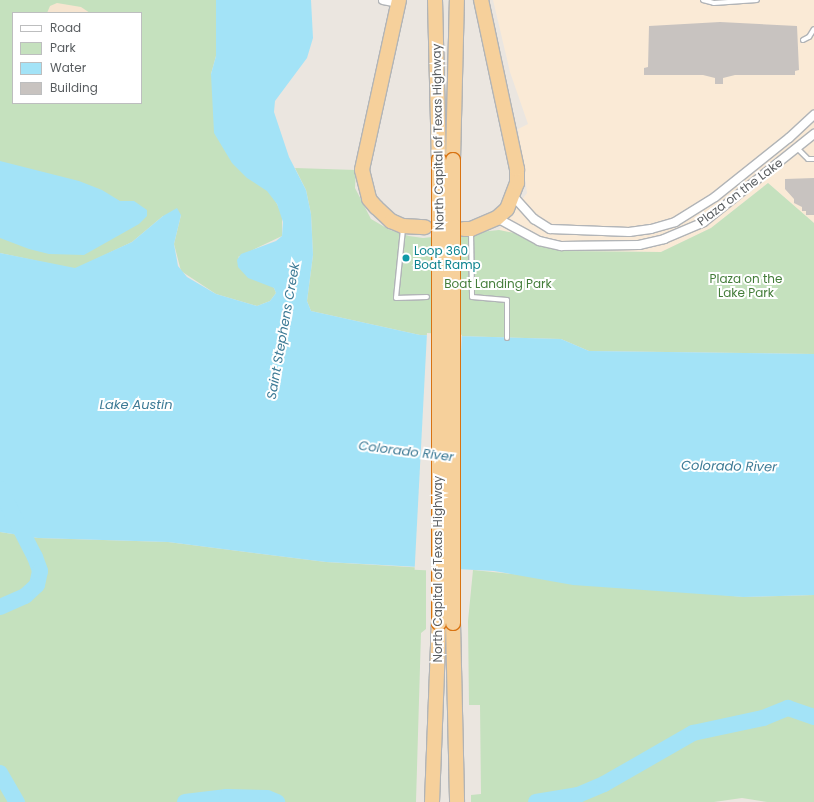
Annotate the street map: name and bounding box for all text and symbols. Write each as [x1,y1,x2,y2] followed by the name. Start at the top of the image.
[12,12,142,104] legend
[50,19,81,36] text: Road
[50,39,76,56] text: Park
[429,44,447,230] street label: North Capital of Texas Highway
[50,59,86,76] text: Water
[50,79,98,96] text: Building
[695,155,785,229] street label: Plaza on the Lake
[414,244,481,272] place label: Loop 360 Boat Ramp
[401,253,411,263] marker: Loop 360 Boat Ramp
[264,261,304,401] water label: Saint Stephens Creek
[710,272,782,300] park label: Plaza on the Lake Park
[444,277,552,291] park label: Boat Landing Park
[99,397,173,413] water label: Lake Austin
[358,438,454,466] water label: Colorado River
[681,458,777,476] water label: Colorado River
[431,476,445,662] street label: North Capital of Texas Highway

